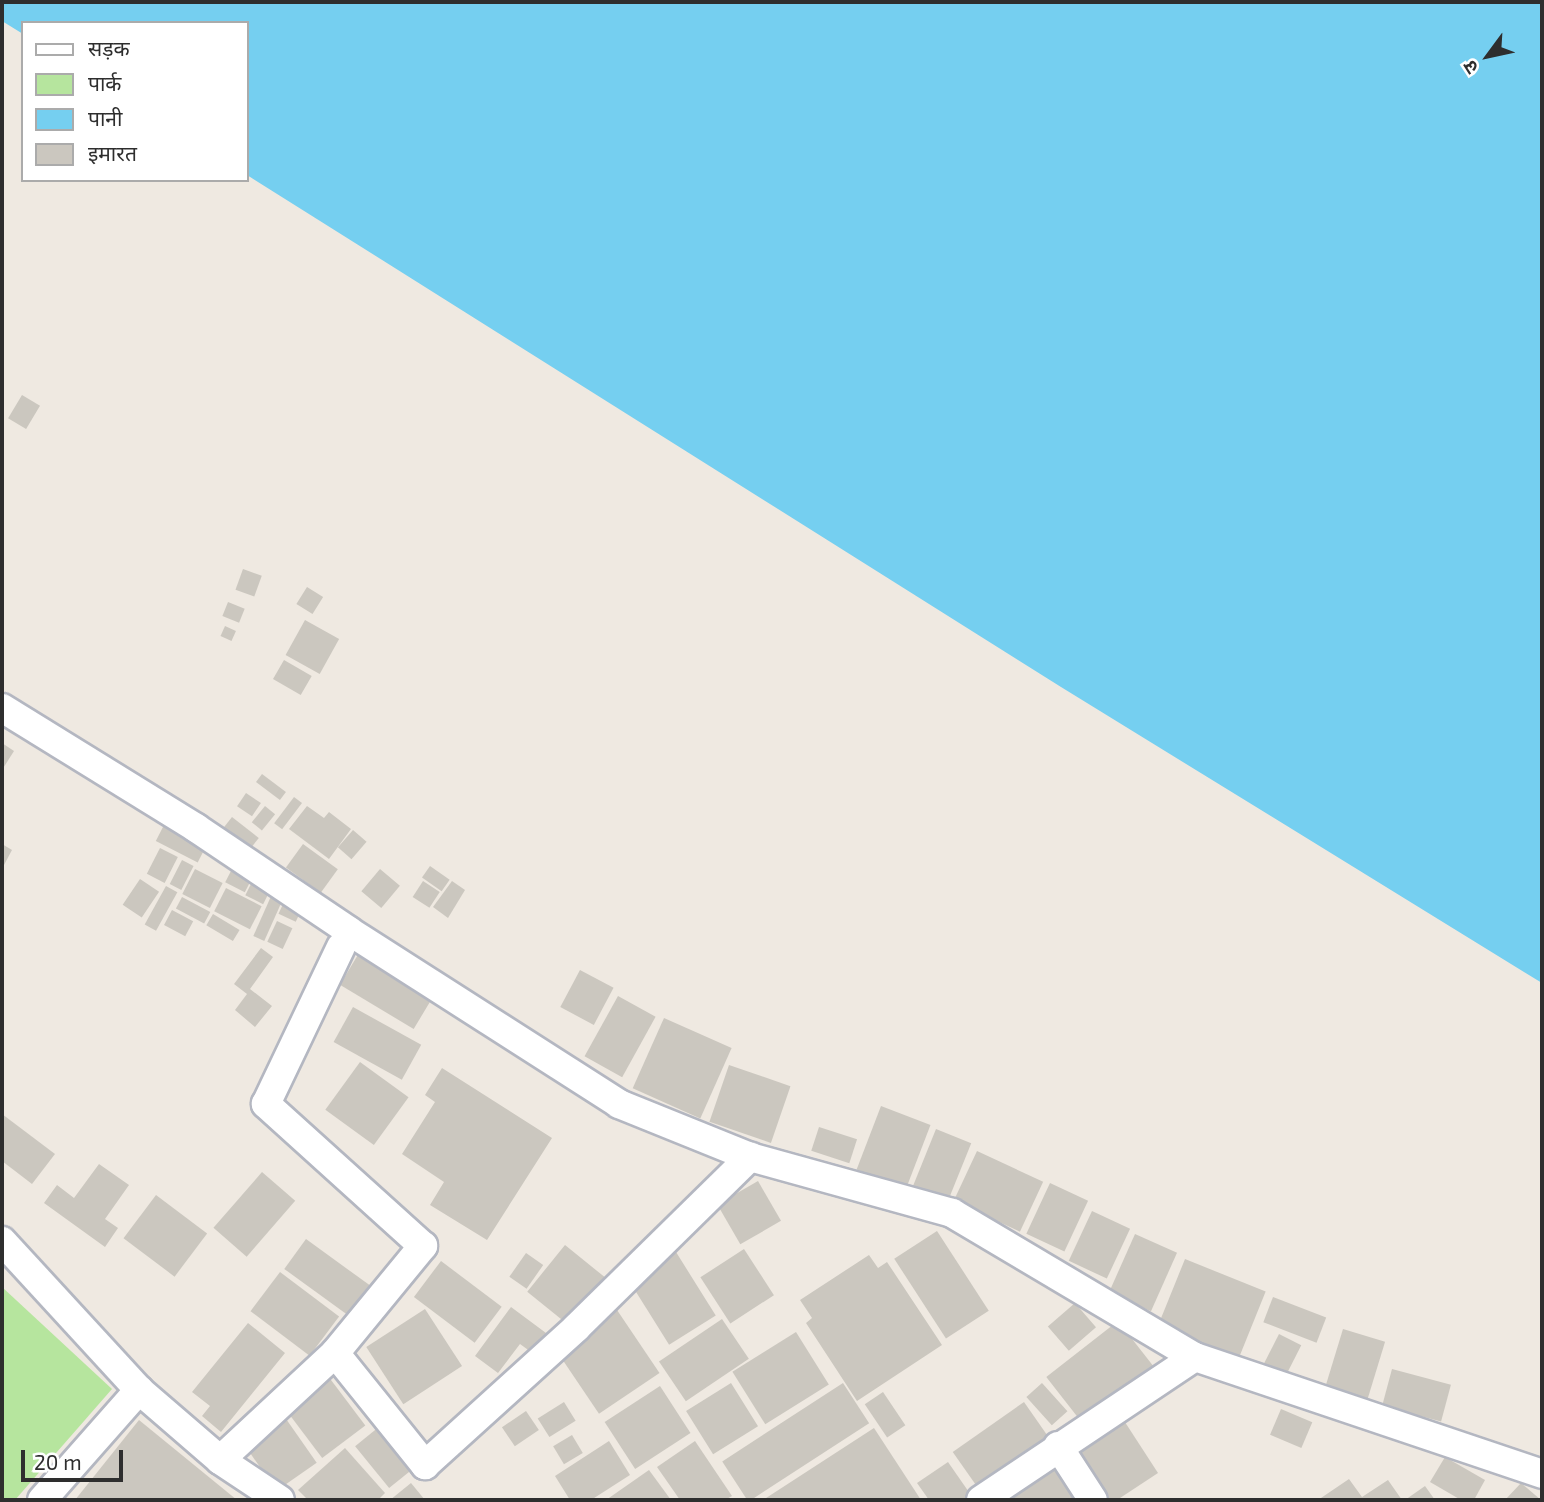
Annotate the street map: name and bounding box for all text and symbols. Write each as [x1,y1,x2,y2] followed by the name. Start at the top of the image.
[21,21,248,182] legend
[1453,21,1523,91] north arrow
[88,35,130,60] text: सड़क
[1457,57,1483,79] text: उ
[88,70,122,95] text: पार्क
[88,105,122,130] text: पानी
[88,140,137,165] text: इमारत
[24,1436,126,1480] scale bar
[34,1449,82,1474] text: 20 m

